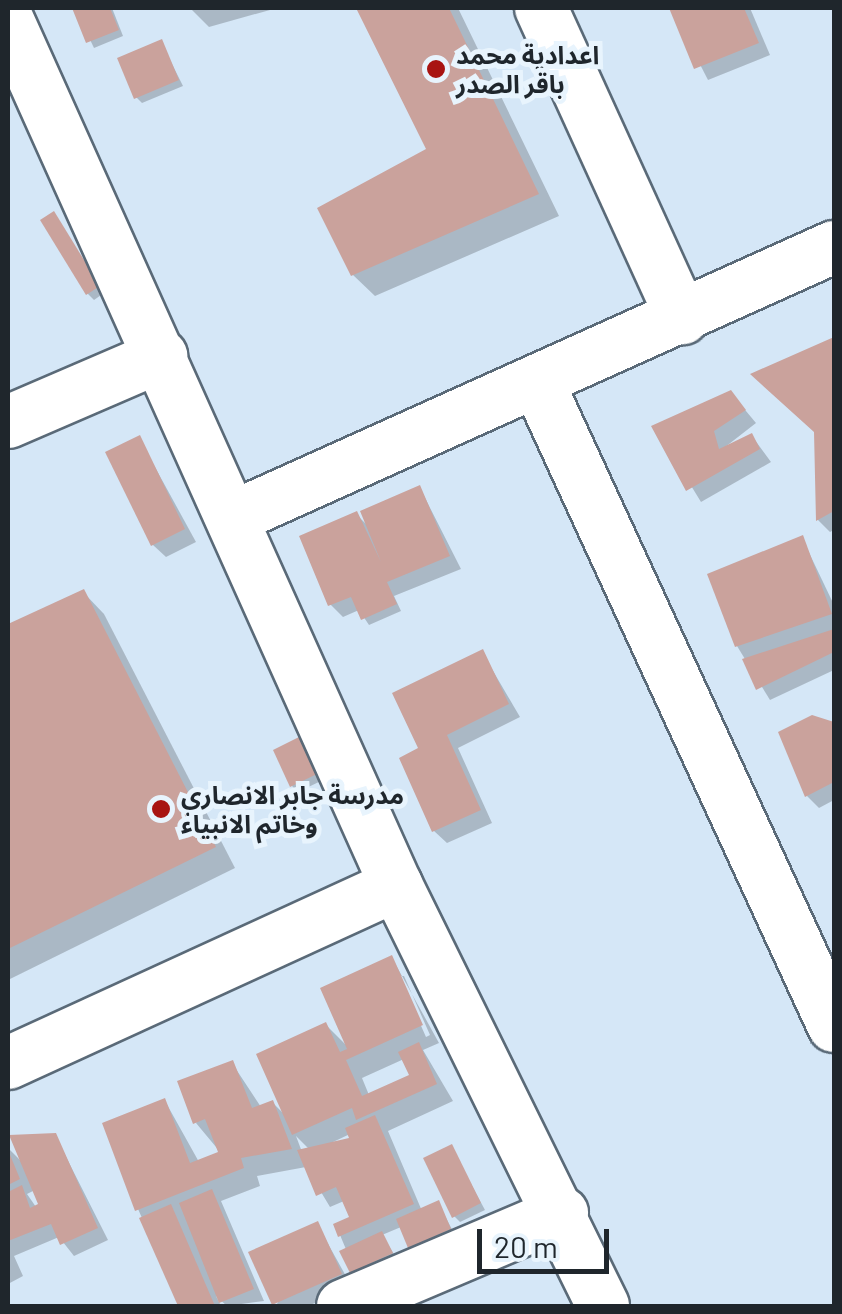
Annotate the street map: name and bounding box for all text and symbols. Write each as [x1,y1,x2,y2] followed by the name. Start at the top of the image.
[456,40,599,99] place label: اعدادية محمد باقر الصدر
[425,58,447,80] marker: اعدادية محمد باقر الصدر
[181,780,404,839] place label: مدرسة جابر الانصاري وخاتم الانبياء
[150,798,172,820] marker: مدرسة جابر الانصاري وخاتم الانبياء
[482,1209,614,1271] scale bar
[494,1228,558,1264] text: 20 m

